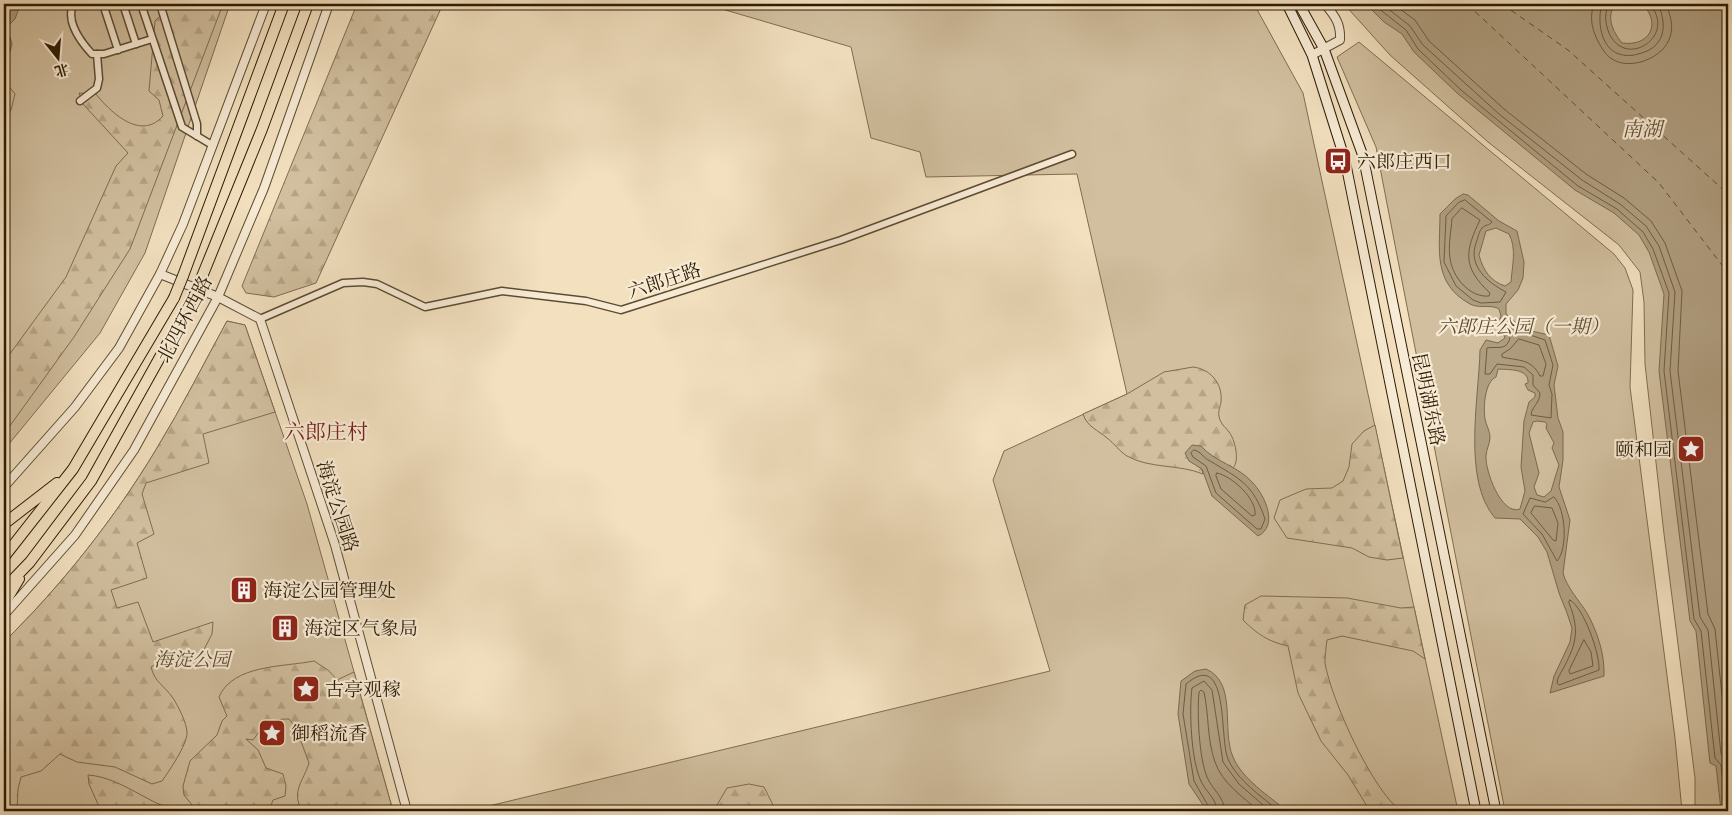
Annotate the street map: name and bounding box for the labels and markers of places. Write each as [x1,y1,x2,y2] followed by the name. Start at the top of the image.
[1323,146,1353,176] bus stop icon: 六郎庄西口
[1357,151,1452,174] place label: 六郎庄西口
[1676,434,1706,464] place icon: 颐和园
[1615,439,1672,462] place label: 颐和园
[229,575,259,605] building icon: 海淀公园管理处
[263,580,396,603] place label: 海淀公园管理处
[270,613,300,643] building icon: 海淀区气象局
[304,618,418,641] place label: 海淀区气象局
[291,674,321,704] place icon: 古亭观稼
[325,679,401,702] place label: 古亭观稼
[257,718,287,748] place icon: 御稻流香
[291,723,367,746] place label: 御稻流香

